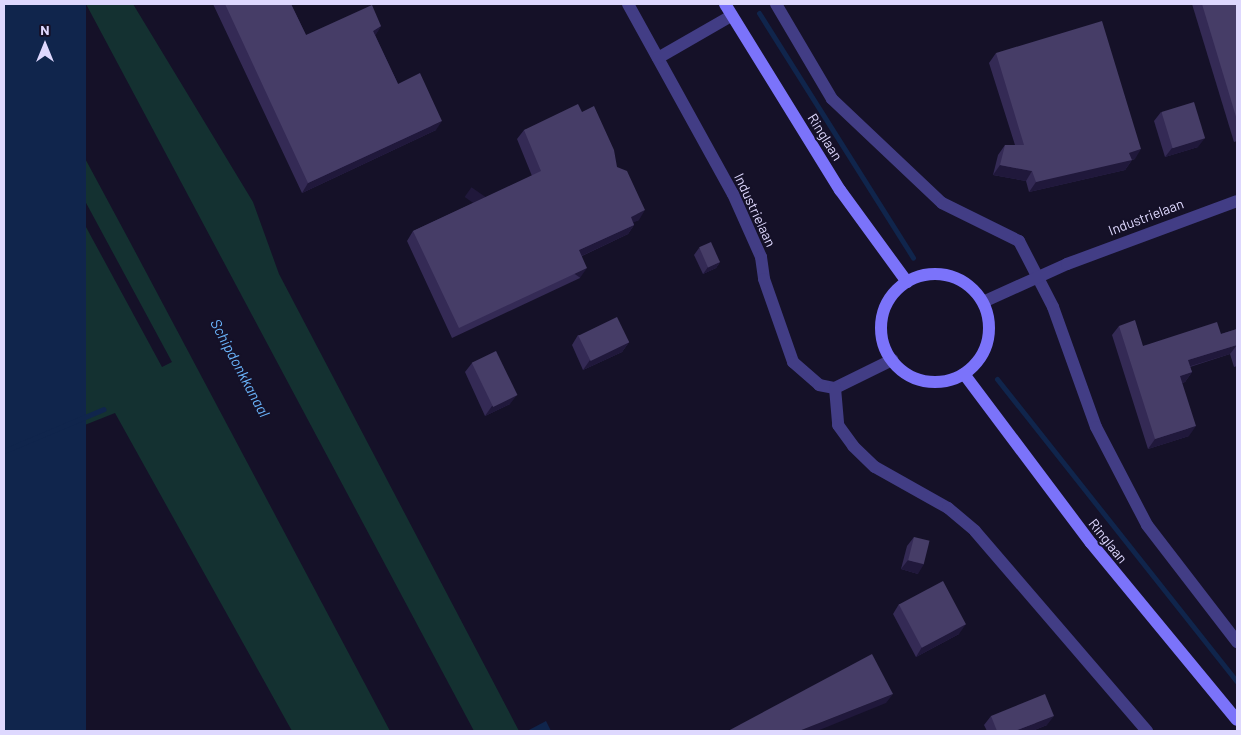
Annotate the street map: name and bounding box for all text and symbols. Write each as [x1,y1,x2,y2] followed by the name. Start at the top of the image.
[20,20,70,70] north arrow
[40,21,50,38] text: N
[804,110,846,164] street label: Ringlaan
[731,171,779,249] street label: Industrielaan
[1106,195,1186,239] street label: Industrielaan
[207,316,273,420] water label: Schipdonkkanaal
[1085,515,1131,567] street label: Ringlaan

